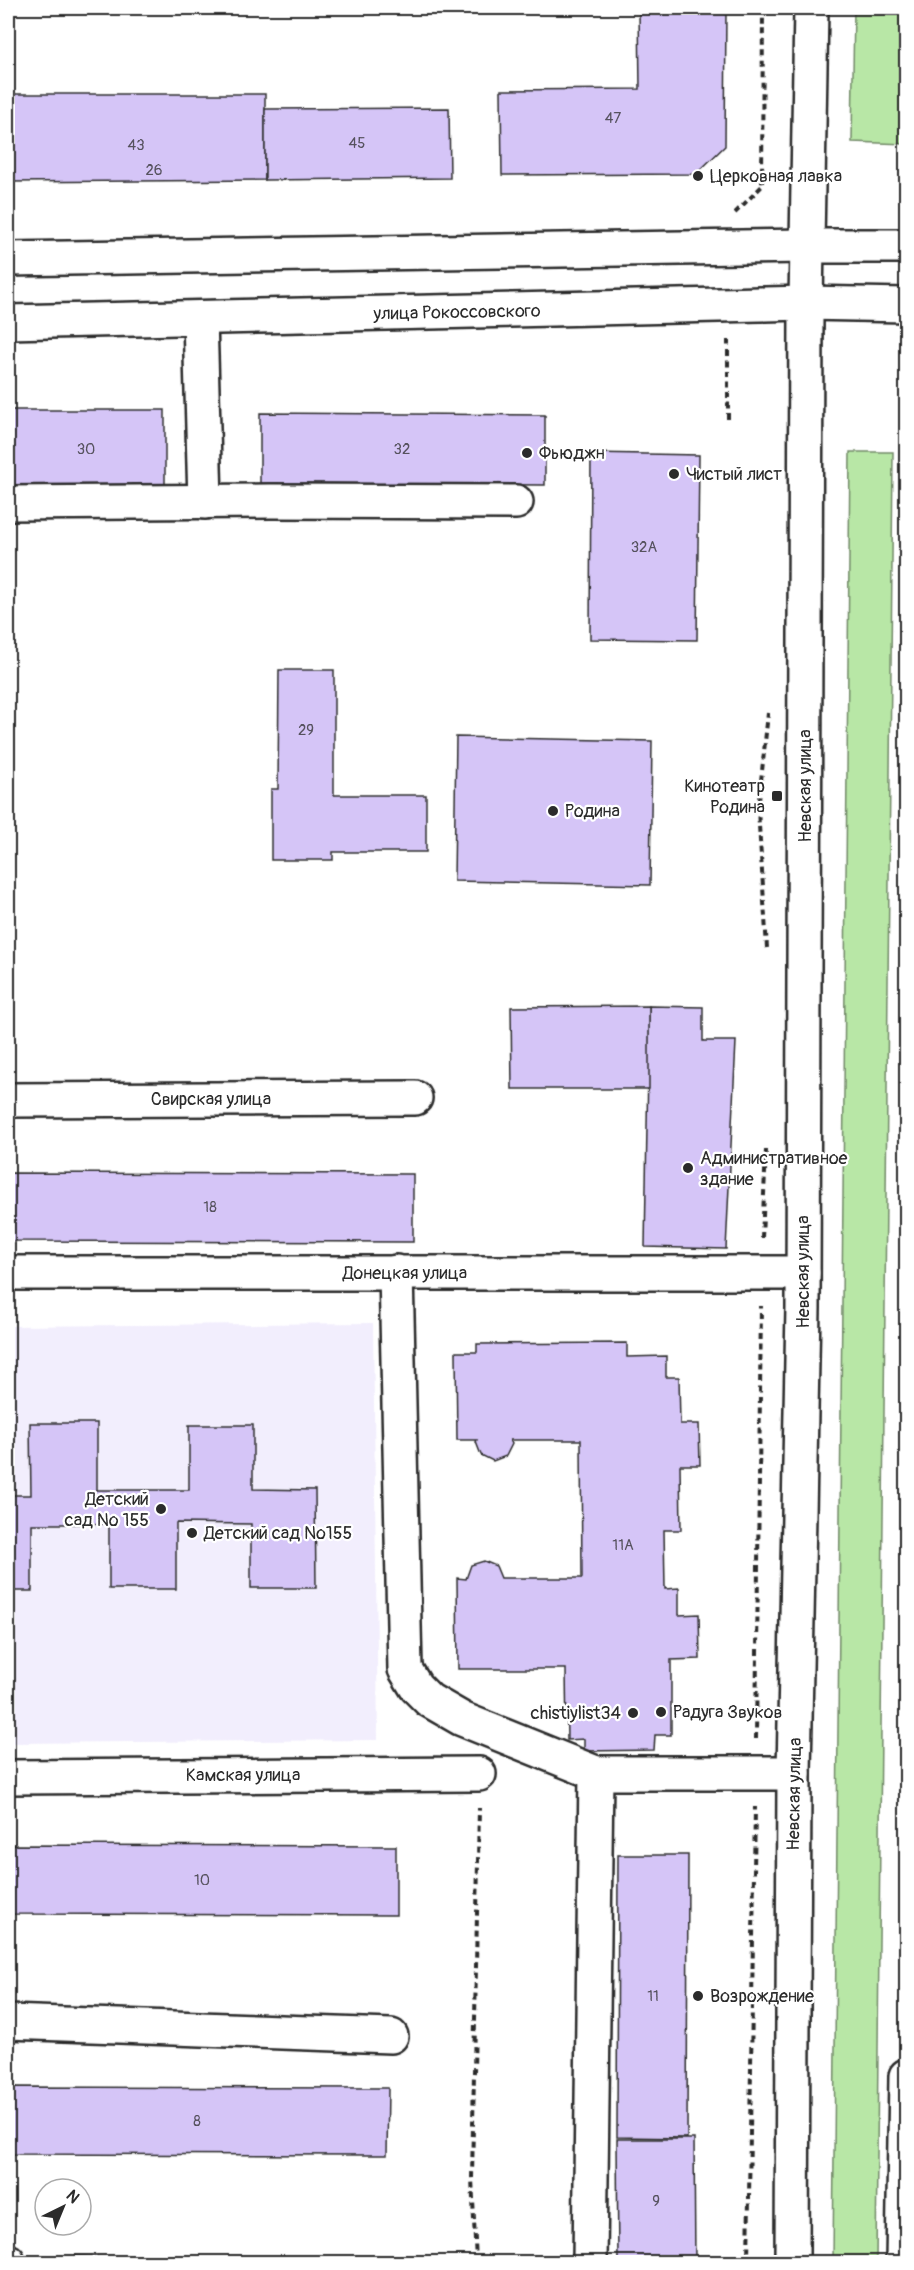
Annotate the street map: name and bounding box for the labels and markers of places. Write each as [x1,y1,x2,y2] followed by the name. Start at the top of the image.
[710,165,842,188] place label: Церковная лавка
[691,169,705,183] marker: Церковная лавка
[539,442,605,465] place label: Фьюджн
[520,446,534,460] marker: Фьюджн
[686,463,782,486] place label: Чистый лист
[667,467,681,481] marker: Чистый лист
[684,775,765,819] place label: Кинотеатр Родина
[770,789,784,803] marker: Кинотеатр Родина
[565,800,620,823] place label: Родина
[546,804,560,818] marker: Родина
[700,1147,848,1191] place label: Административное здание
[681,1161,695,1175] marker: Административное здание
[64,1488,149,1532] place label: Детский сад № 155
[154,1502,168,1516] marker: Детский сад № 155
[203,1522,352,1545] place label: Детский сад №155
[185,1526,199,1540] marker: Детский сад №155
[673,1701,782,1724] place label: Радуга Звуков
[531,1702,622,1725] place label: chistiylist34
[654,1705,668,1719] marker: Радуга Звуков
[626,1706,640,1720] marker: chistiylist34
[710,1985,814,2008] place label: Возрождение
[691,1989,705,2003] marker: Возрождение

